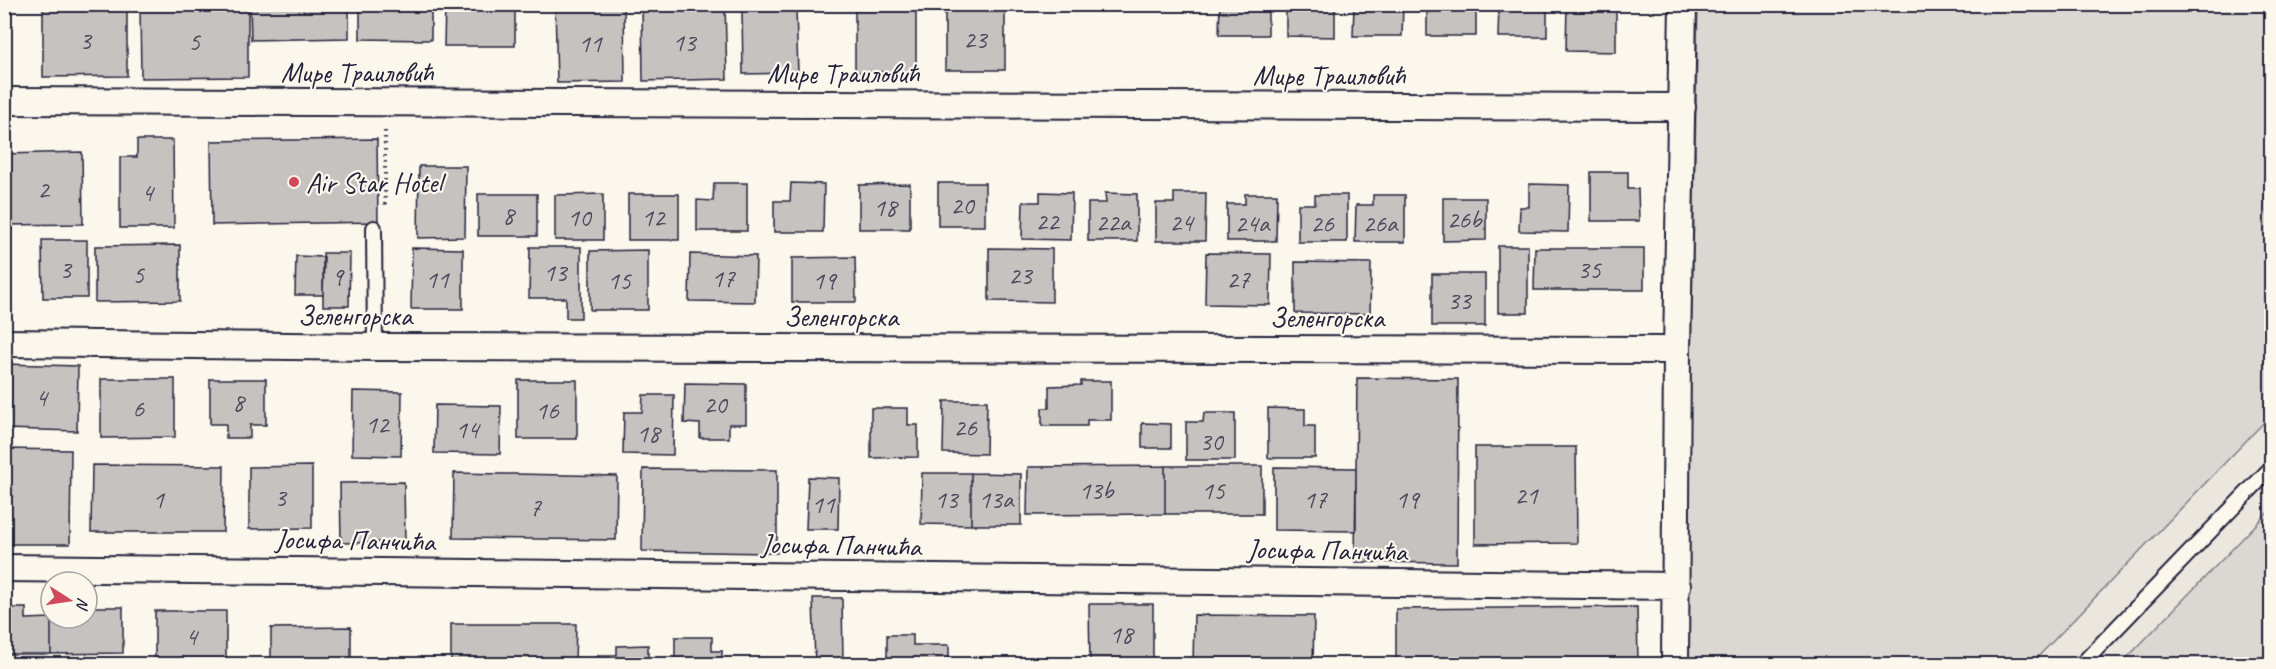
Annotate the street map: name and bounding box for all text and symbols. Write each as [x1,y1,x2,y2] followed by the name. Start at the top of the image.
[963,23,989,56] house number: 23
[79,24,93,57] house number: 3
[188,25,201,58] house number: 5
[672,26,698,59] house number: 13
[578,27,603,60] house number: 11
[281,55,435,90] street label: Мире Траиловић
[767,56,921,91] street label: Мире Траиловић
[1253,58,1407,93] street label: Мире Траиловић
[306,165,447,200] place label: Air Star Hotel
[37,173,51,206] house number: 2
[287,175,301,189] marker: Air Star Hotel
[141,176,155,209] house number: 4
[950,189,976,222] house number: 20
[873,191,899,224] house number: 18
[502,199,516,232] house number: 8
[567,201,593,234] house number: 10
[641,201,667,234] house number: 12
[1447,203,1483,236] house number: 26b
[1035,205,1061,238] house number: 22
[1096,206,1132,239] house number: 22a
[1169,206,1195,239] house number: 24
[1235,207,1271,240] house number: 24a
[1310,207,1335,240] house number: 26
[1363,207,1399,240] house number: 26a
[59,253,73,286] house number: 3
[1577,253,1602,286] house number: 35
[543,256,569,289] house number: 13
[132,258,145,291] house number: 5
[1008,259,1034,292] house number: 23
[331,260,345,293] house number: 9
[711,262,736,295] house number: 17
[425,263,450,296] house number: 11
[1226,263,1251,296] house number: 27
[607,264,632,297] house number: 15
[812,264,838,297] house number: 19
[1447,284,1473,317] house number: 33
[298,298,414,333] street label: Зеленгорска
[784,299,900,334] street label: Зеленгорска
[1270,300,1386,335] street label: Зеленгорска
[35,381,49,414] house number: 4
[232,386,246,419] house number: 8
[703,388,729,421] house number: 20
[132,392,145,425] house number: 6
[535,394,560,427] house number: 16
[365,408,391,441] house number: 12
[953,411,978,444] house number: 26
[455,413,481,446] house number: 14
[636,417,662,450] house number: 18
[1199,425,1225,458] house number: 30
[1079,474,1115,507] house number: 13b
[1201,474,1226,507] house number: 15
[1514,479,1539,512] house number: 21
[274,481,288,514] house number: 3
[152,483,165,516] house number: 1
[934,483,960,516] house number: 13
[979,483,1015,516] house number: 13a
[1303,483,1328,516] house number: 17
[1395,483,1421,516] house number: 19
[811,488,836,521] house number: 11
[529,491,542,524] house number: 7
[273,521,437,559] street label: Јосифа Панчића
[759,526,923,564] street label: Јосифа Панчића
[1245,531,1409,569] street label: Јосифа Панчића
[39,570,99,630] north arrow
[71,596,94,613] text: N
[1109,618,1135,651] house number: 18
[185,620,199,653] house number: 4

